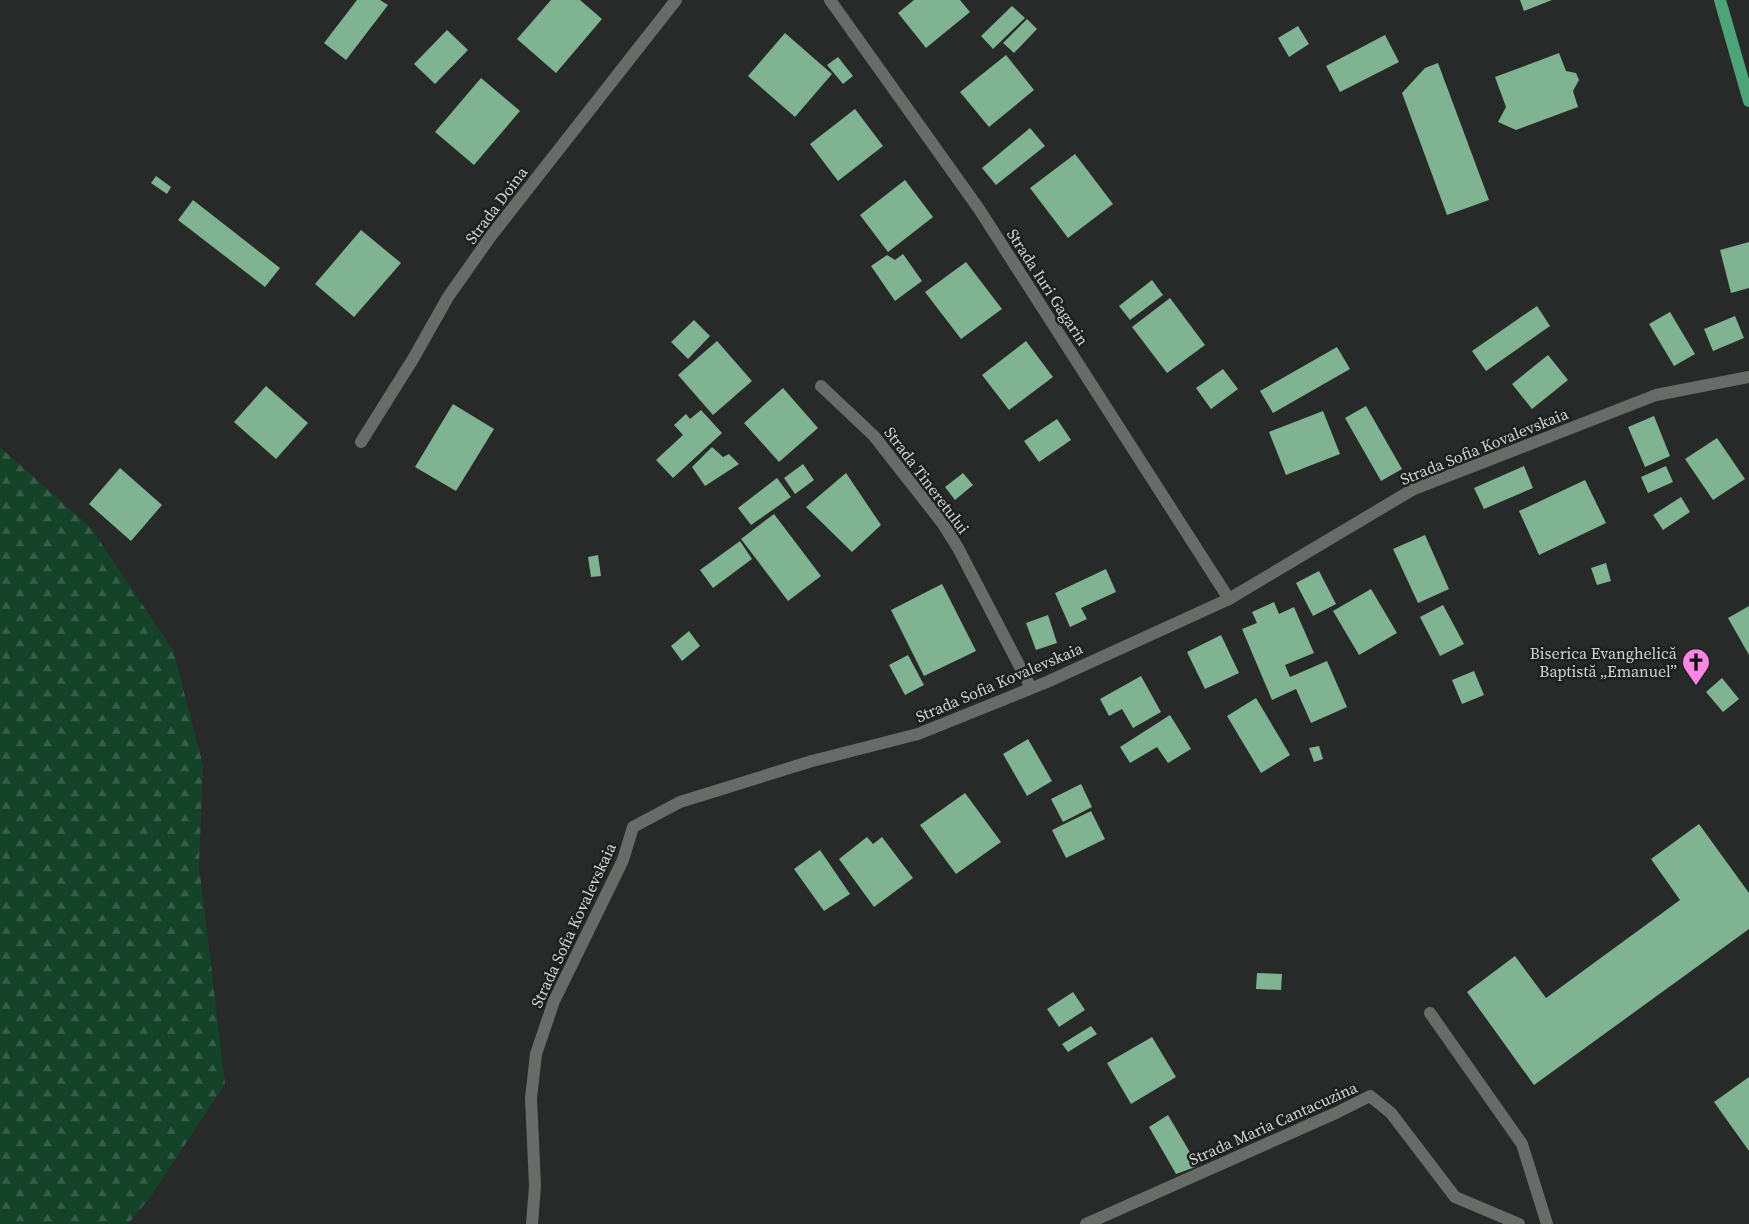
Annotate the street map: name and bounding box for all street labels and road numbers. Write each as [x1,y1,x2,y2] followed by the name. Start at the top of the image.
[460,161,533,248] street label: Strada Doina
[1002,224,1094,350] street label: Strada Iuri Gagarin
[1397,402,1572,490] street label: Strada Sofia Kovalevskaia
[879,422,975,538] street label: Strada Tineretului
[912,636,1087,727] street label: Strada Sofia Kovalevskaia
[525,838,621,1011] street label: Strada Sofia Kovalevskaia
[1185,1075,1362,1170] street label: Strada Maria Cantacuzina

